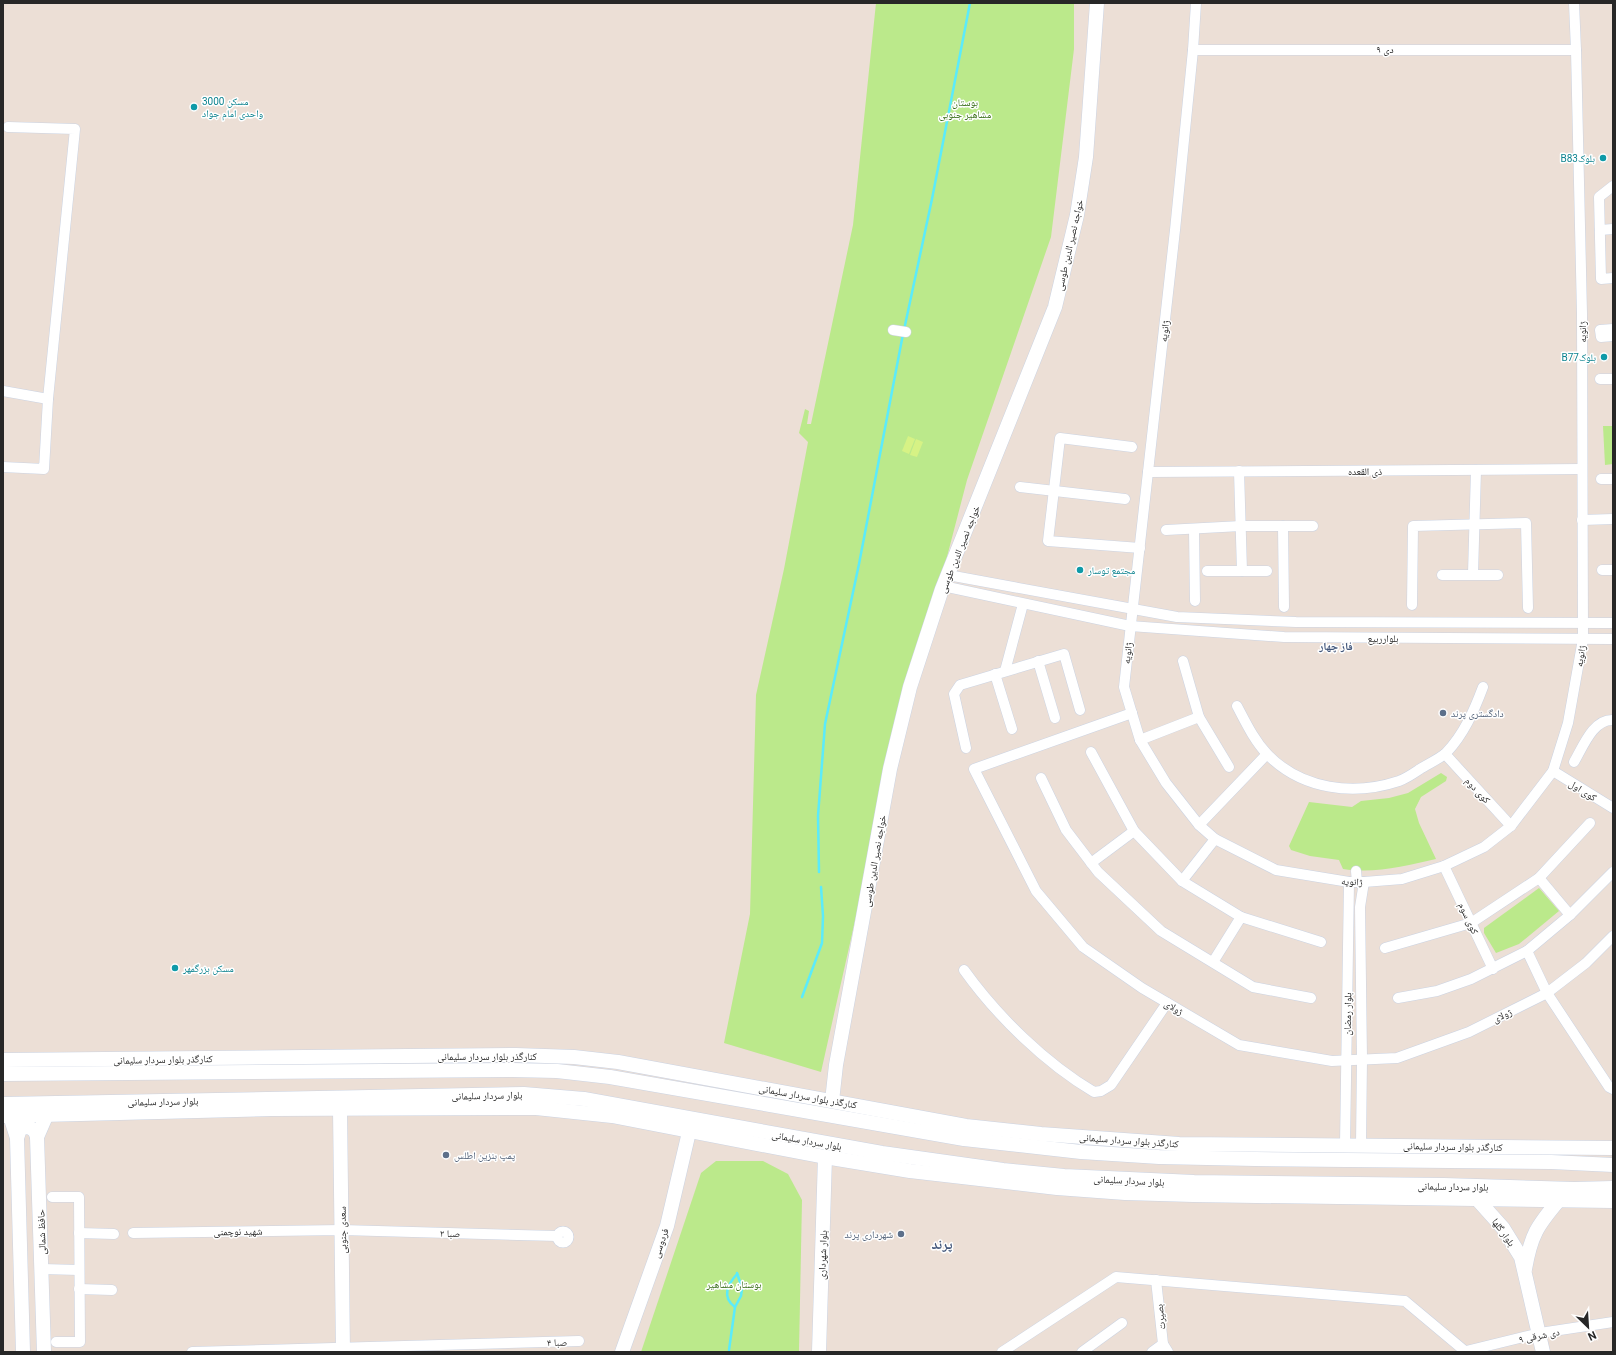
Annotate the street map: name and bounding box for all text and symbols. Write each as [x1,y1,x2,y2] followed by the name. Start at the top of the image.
[1376,44,1394,56] street label: ۹ دی
[202,96,264,121] place label: مسکن 3000 واحدی امام جواد
[939,97,992,121] park label: بوستان مشاهیر جنوبی
[189,102,199,112] marker: مسکن 3000 واحدی امام جواد
[1560,153,1595,164] place label: B83بلوک
[1598,153,1608,163] marker: B83بلوک
[1054,198,1086,292] street label: خواجه نصیر الدین طوسی
[1158,320,1171,342] street label: ژانویه
[1577,321,1588,343] street label: ژانویه
[1561,352,1596,363] place label: B77بلوک
[1599,352,1609,362] marker: B77بلوک
[1348,466,1382,478] street label: ذی القعده
[937,503,983,595] street label: خواجه نصیر الدین طوسی
[1075,565,1085,575] marker: مجتمع توسار
[1087,565,1136,577] place label: مجتمع توسار
[1367,633,1399,645] street label: بلوارربیع
[1318,640,1353,653] district label: فاز چهار
[1121,642,1134,664] street label: ژانویه
[1573,644,1588,668] street label: ژانویه
[1438,708,1448,718] marker: دادگستری پرند
[1451,708,1504,720] place label: دادگستری پرند
[1462,775,1492,807] street label: کوی دوم
[1566,778,1599,804] street label: کوی اول
[861,814,889,908] street label: خواجه نصیر الدین طوسی
[1341,875,1363,888] street label: ژانویه
[1455,901,1481,937] street label: کوی سوم
[170,963,180,973] marker: مسکن بزرگمهر
[182,963,234,975] place label: مسکن بزرگمهر
[1342,992,1354,1036] street label: بلوار رمضان
[1162,998,1185,1018] street label: ژولای
[1491,1006,1514,1026] street label: ژولای
[437,1051,537,1063] street label: کنارگذر بلوار سردار سلیمانی
[113,1053,213,1067] street label: کنارگذر بلوار سردار سلیمانی
[758,1082,858,1112] street label: کنارگذر بلوار سردار سلیمانی
[451,1089,523,1103] street label: بلوار سردار سلیمانی
[127,1095,199,1109] street label: بلوار سردار سلیمانی
[771,1129,843,1153] street label: بلوار سردار سلیمانی
[1079,1132,1179,1150] street label: کنارگذر بلوار سردار سلیمانی
[1403,1140,1503,1154] street label: کنارگذر بلوار سردار سلیمانی
[441,1150,451,1160] marker: پمپ بنزین اطلس
[454,1150,515,1162] place label: پمپ بنزین اطلس
[1093,1173,1165,1189] street label: بلوار سردار سلیمانی
[1417,1180,1489,1194] street label: بلوار سردار سلیمانی
[337,1206,349,1254] street label: سعدی جنوبی
[35,1208,49,1255] street label: حافظ شمالی
[1490,1216,1517,1249] street label: بلوار گلها
[213,1226,263,1238] street label: شهید نوچمنی
[650,1227,672,1260] street label: فردوسی
[440,1228,460,1239] street label: صبا ۲
[845,1229,893,1241] place label: شهرداری پرند
[896,1229,906,1239] marker: شهرداری پرند
[816,1230,830,1280] street label: بلوار شهرداری
[932,1236,953,1253] district label: پرند
[706,1279,762,1291] park label: بوستان مشاهیر
[1153,1303,1168,1330] street label: بصیرت
[1568,1307,1608,1347] north arrow
[1518,1326,1561,1346] street label: ۹ دی شرقی
[1586,1328,1598,1343] text: N
[547,1337,567,1349] street label: صبا ۴

